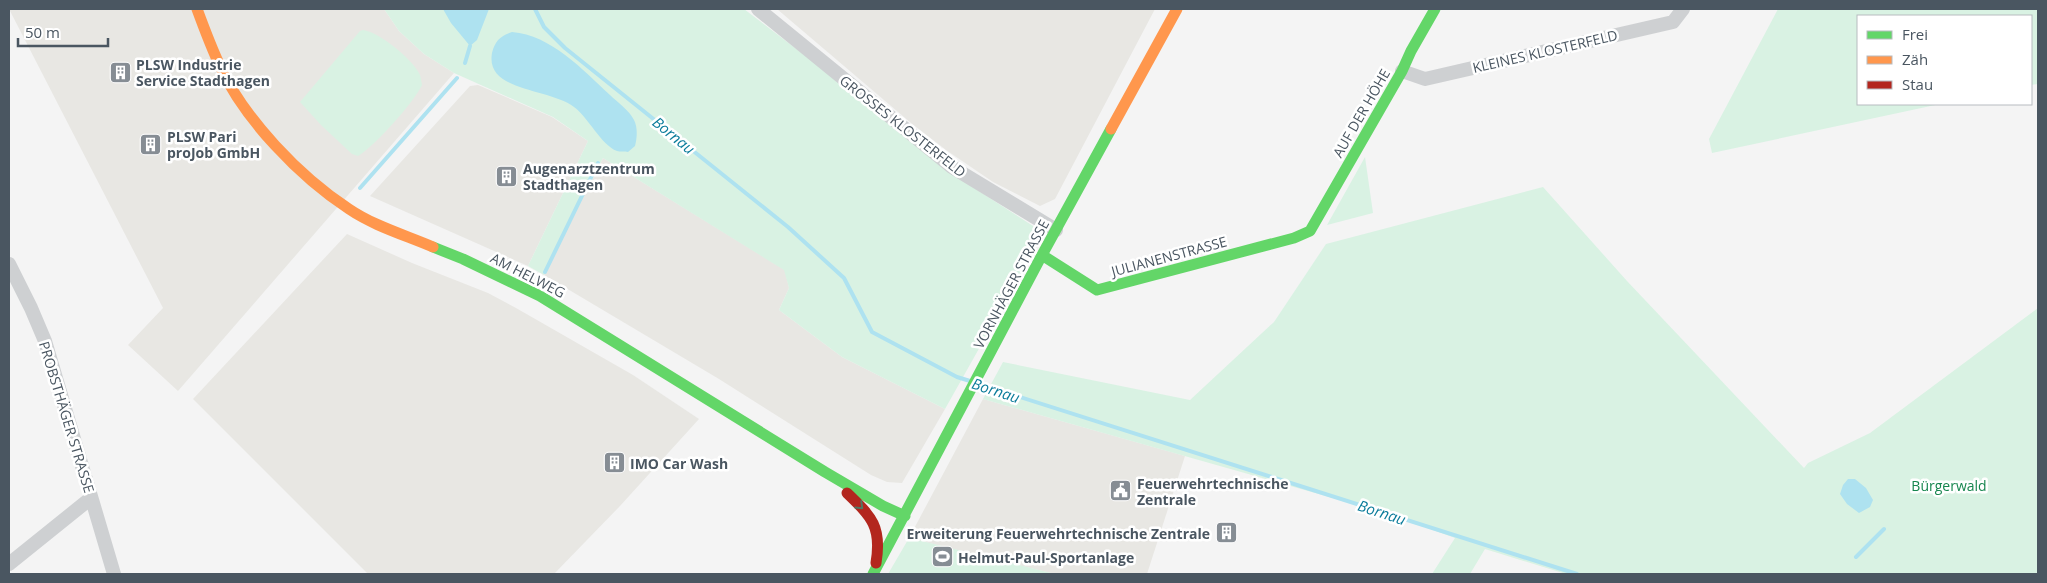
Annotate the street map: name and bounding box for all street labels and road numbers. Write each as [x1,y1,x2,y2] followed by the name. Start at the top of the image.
[1471,25,1619,77] street label: KLEINES KLOSTERFELD
[1328,65,1394,161] street label: AUF DER HÖHE
[836,71,970,181] street label: GROSSES KLOSTERFELD
[969,216,1053,352] street label: VORNHÄGER STRASSE
[1107,231,1229,281] street label: JULIANENSTRASSE
[487,248,569,302] street label: AM HELWEG
[35,339,99,495] street label: PROBSTHÄGER STRASSE

